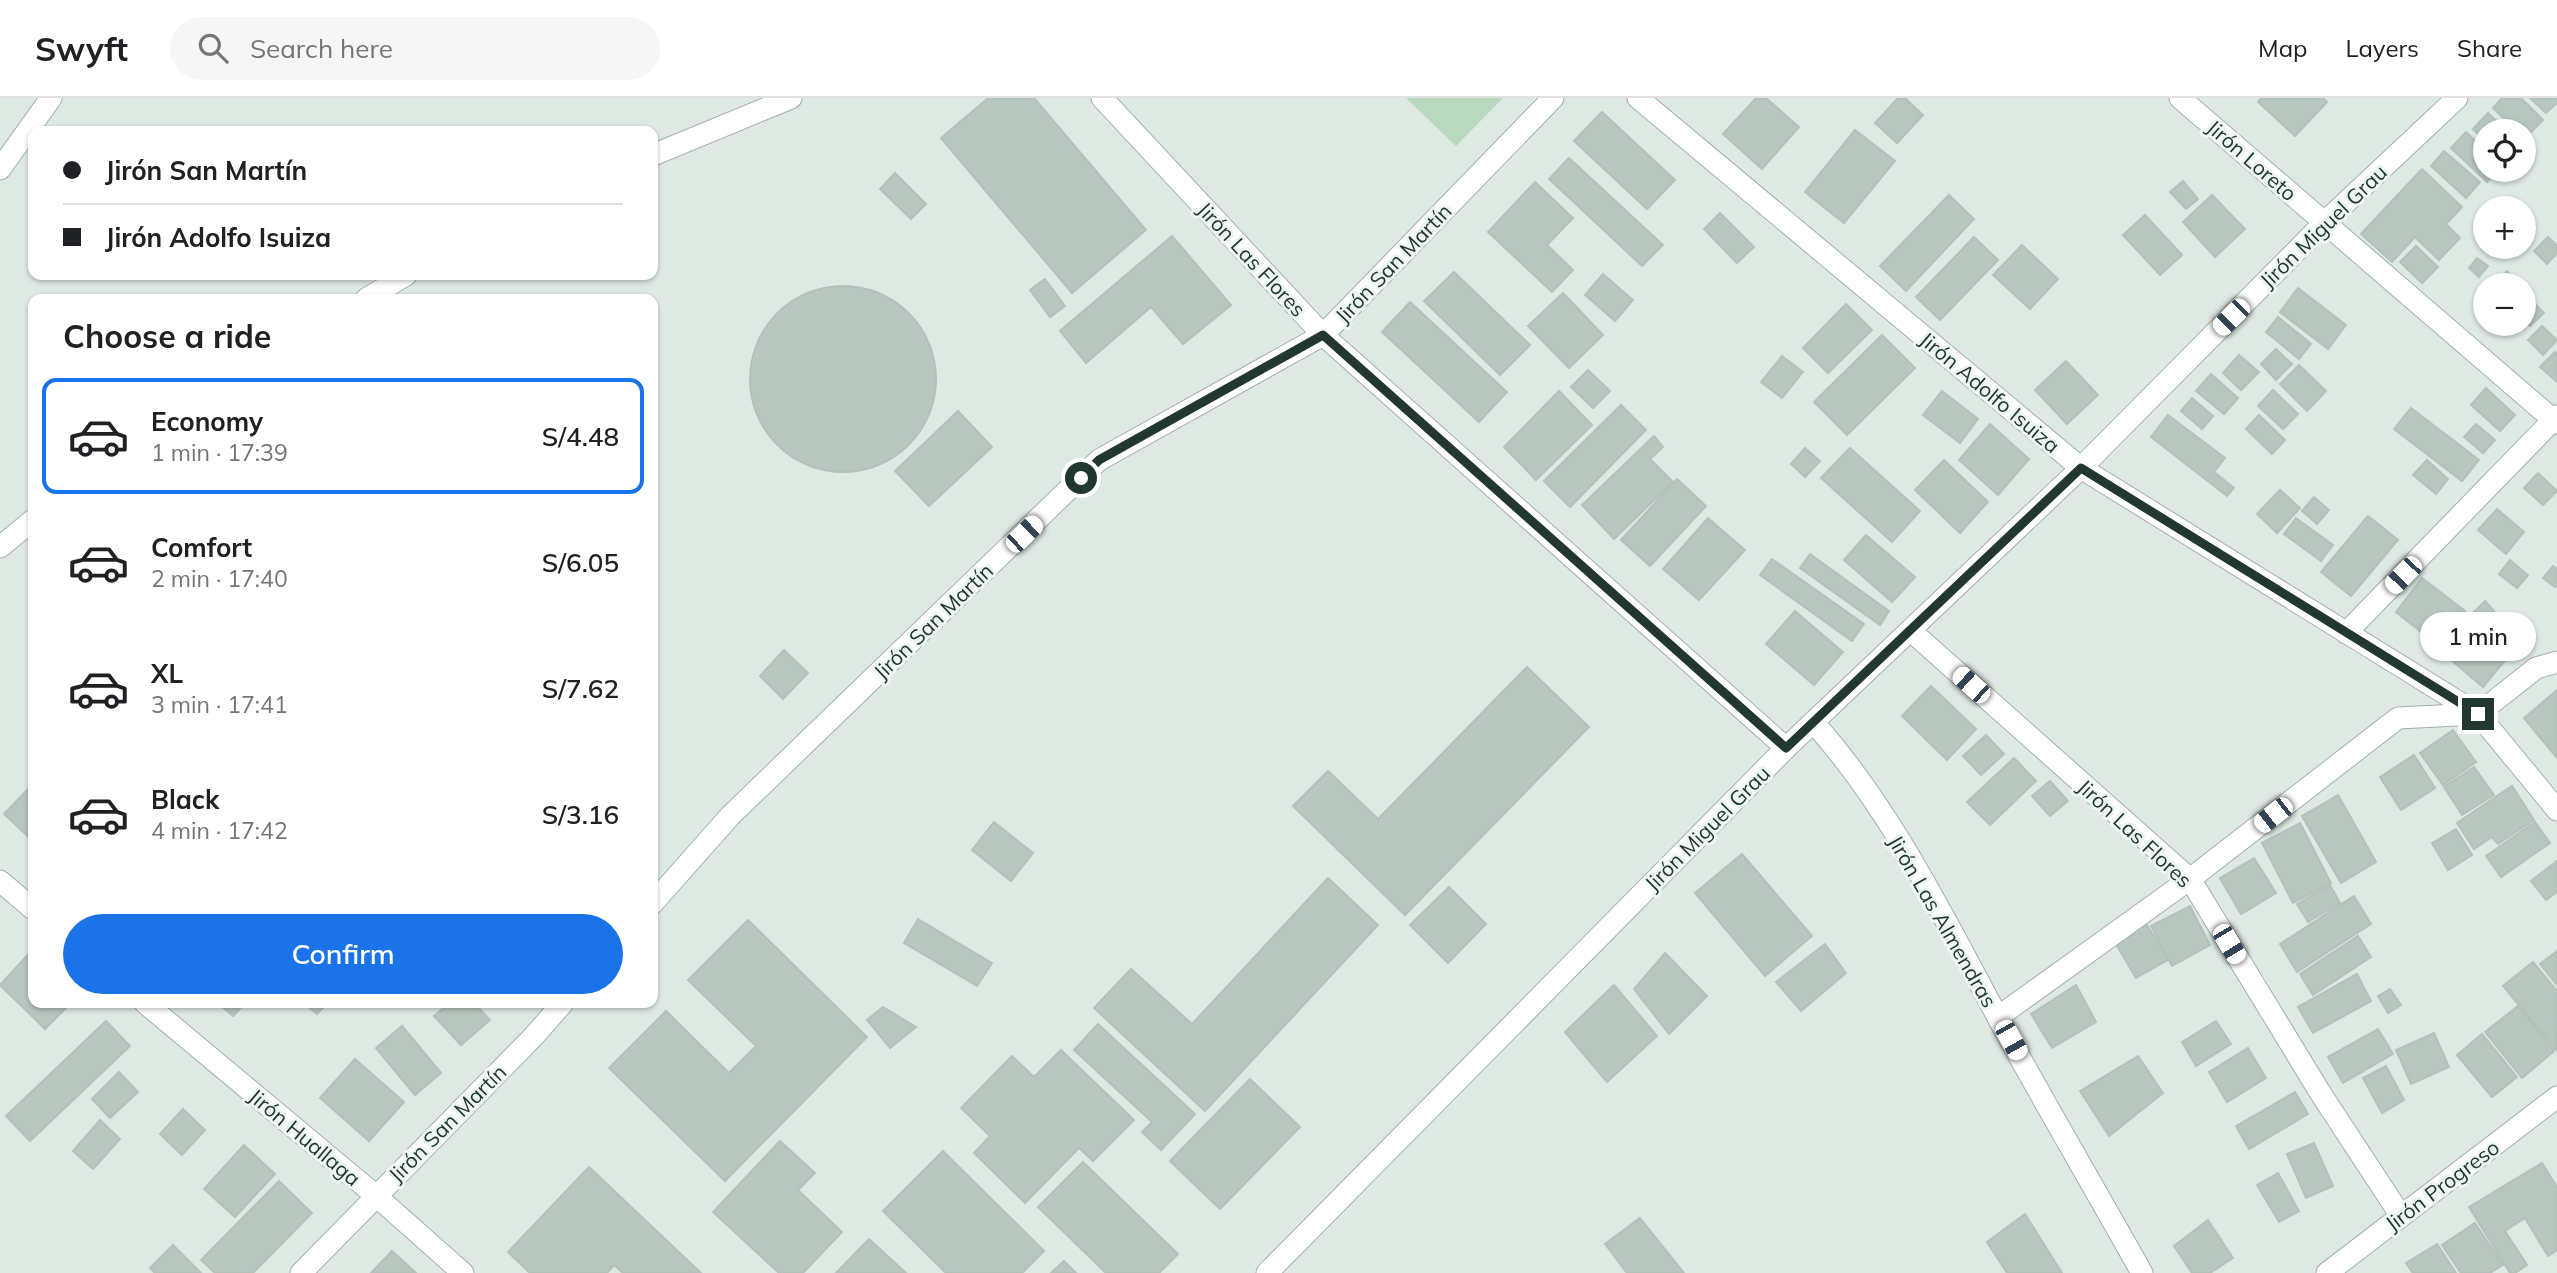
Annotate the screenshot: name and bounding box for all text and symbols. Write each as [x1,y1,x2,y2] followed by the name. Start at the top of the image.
[170,17,660,80] search box
[35,28,128,69] text: Swyft
[194,29,232,67] icon: search
[250,32,393,65] text: Search here
[2258,33,2307,63] text: Map
[2345,33,2419,63] text: Layers
[2457,33,2522,63] text: Share
[2202,114,2302,206] street label: Jirón Loreto
[2473,119,2536,336] map controls
[2473,119,2536,182] button: locate
[105,154,307,187] text: Jirón San Martín
[2254,159,2392,293] street label: Jirón Miguel Grau
[1192,196,1312,322] street label: Jirón Las Flores
[2473,196,2536,259] button: +
[1329,198,1457,328] street label: Jirón San Martín
[105,221,331,254] text: Jirón Adolfo Isuiza
[2473,273,2536,336] button: −
[2209,295,2254,339] car
[63,316,271,356] text: Choose a ride
[1915,326,2065,458] street label: Jirón Adolfo Isuiza
[67,405,130,468] icon: car
[151,405,263,438] text: Economy
[542,420,619,453] text: S/4.48
[151,438,288,467] text: 1 min · 17:39
[1065,462,1097,494] route start
[1002,512,1047,556] car
[67,531,130,594] icon: car
[151,531,252,564] text: Comfort
[542,546,619,579] text: S/6.05
[2381,553,2426,597] car
[868,557,998,685] street label: Jirón San Martín
[151,564,288,593] text: 2 min · 17:40
[2420,612,2536,662] callout: 1 min
[2448,622,2508,651] text: 1 min
[67,657,130,720] icon: car
[151,657,183,690] text: XL
[1949,663,1994,707] car
[542,672,619,705] text: S/7.62
[151,690,288,719] text: 3 min · 17:41
[2462,698,2494,730] route end
[1639,760,1775,896] street label: Jirón Miguel Grau
[2072,773,2198,893] street label: Jirón Las Flores
[67,783,130,846] icon: car
[151,783,219,816] text: Black
[2250,794,2297,836] car
[542,798,619,831] text: S/3.16
[151,816,288,845] text: 4 min · 17:42
[1883,830,2003,1012] street label: Jirón Las Almendras
[63,914,623,994] button: Confirm
[2210,921,2249,967] car
[1992,1017,2031,1063] car
[383,1059,511,1187] street label: Jirón San Martín
[244,1083,366,1191] street label: Jirón Huallaga
[2380,1134,2504,1236] street label: Jirón Progreso

